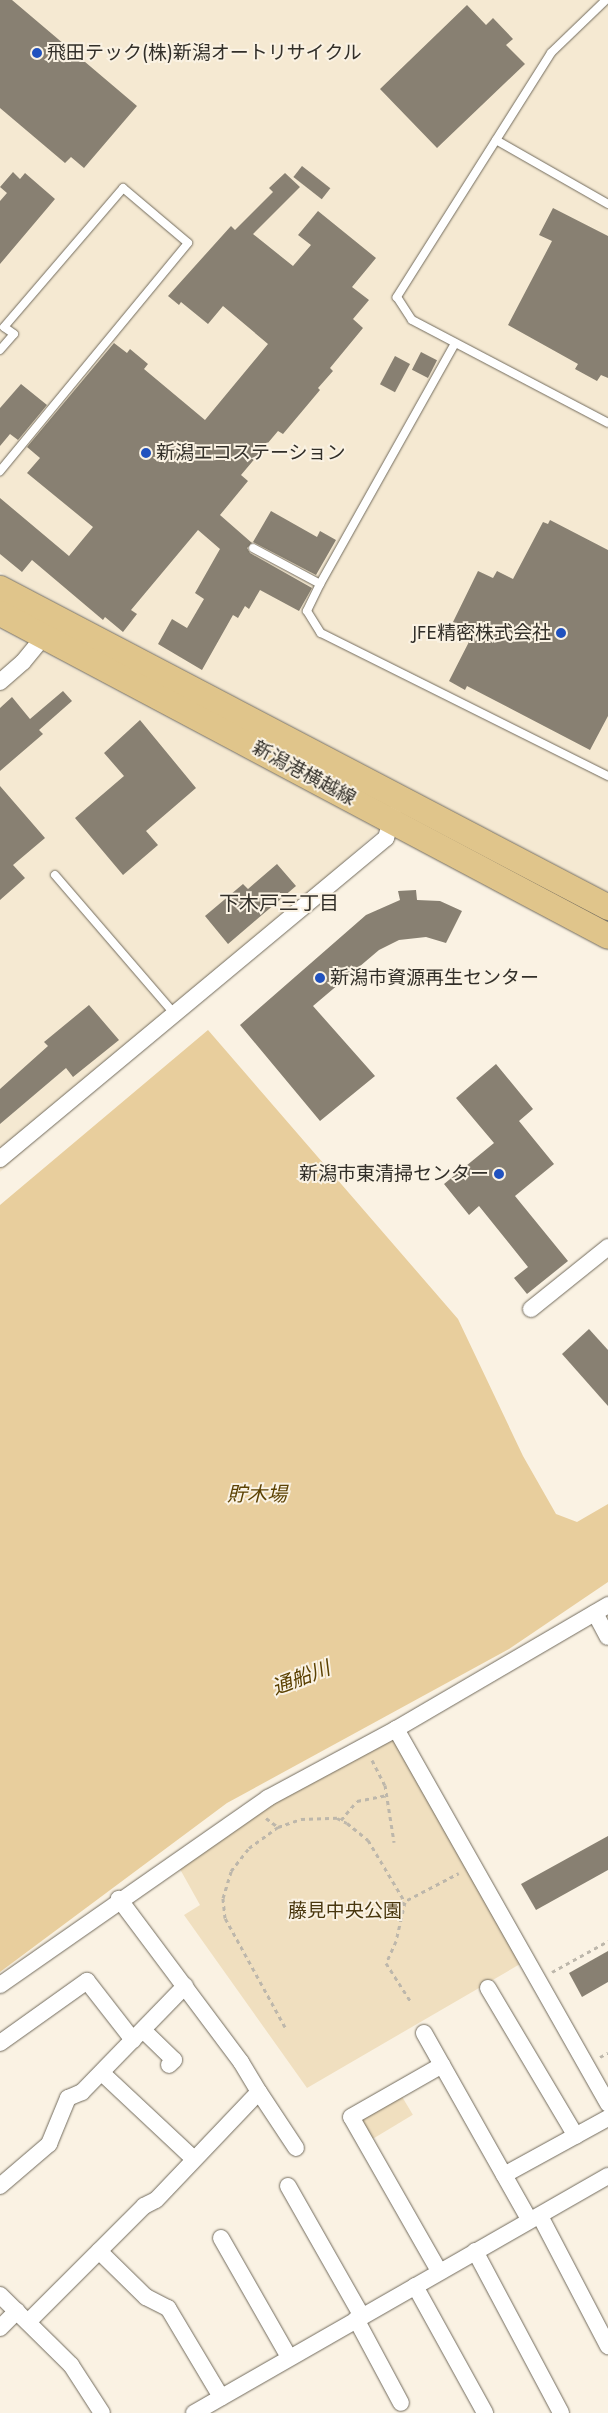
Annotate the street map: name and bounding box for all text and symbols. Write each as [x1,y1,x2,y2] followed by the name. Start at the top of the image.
[47,42,363,64] place label: 飛田テック(株)新潟オートリサイクル
[31,47,43,59] marker: 飛田テック(株)新潟オートリサイクル
[156,442,346,464] place label: 新潟エコステーション
[140,447,152,459] marker: 新潟エコステーション
[412,622,551,644] place label: JFE精密株式会社
[555,627,567,639] marker: JFE精密株式会社
[248,736,360,810] street label: 新潟港横越線
[219,891,339,915] district label: 下木戸三丁目
[330,967,539,989] place label: 新潟市資源再生センター
[314,972,326,984] marker: 新潟市資源再生センター
[299,1163,489,1185] place label: 新潟市東清掃センター
[493,1168,505,1180] marker: 新潟市東清掃センター
[227,1482,287,1506] water label: 貯木場
[269,1656,333,1700] water label: 通船川
[288,1900,402,1922] park label: 藤見中央公園

